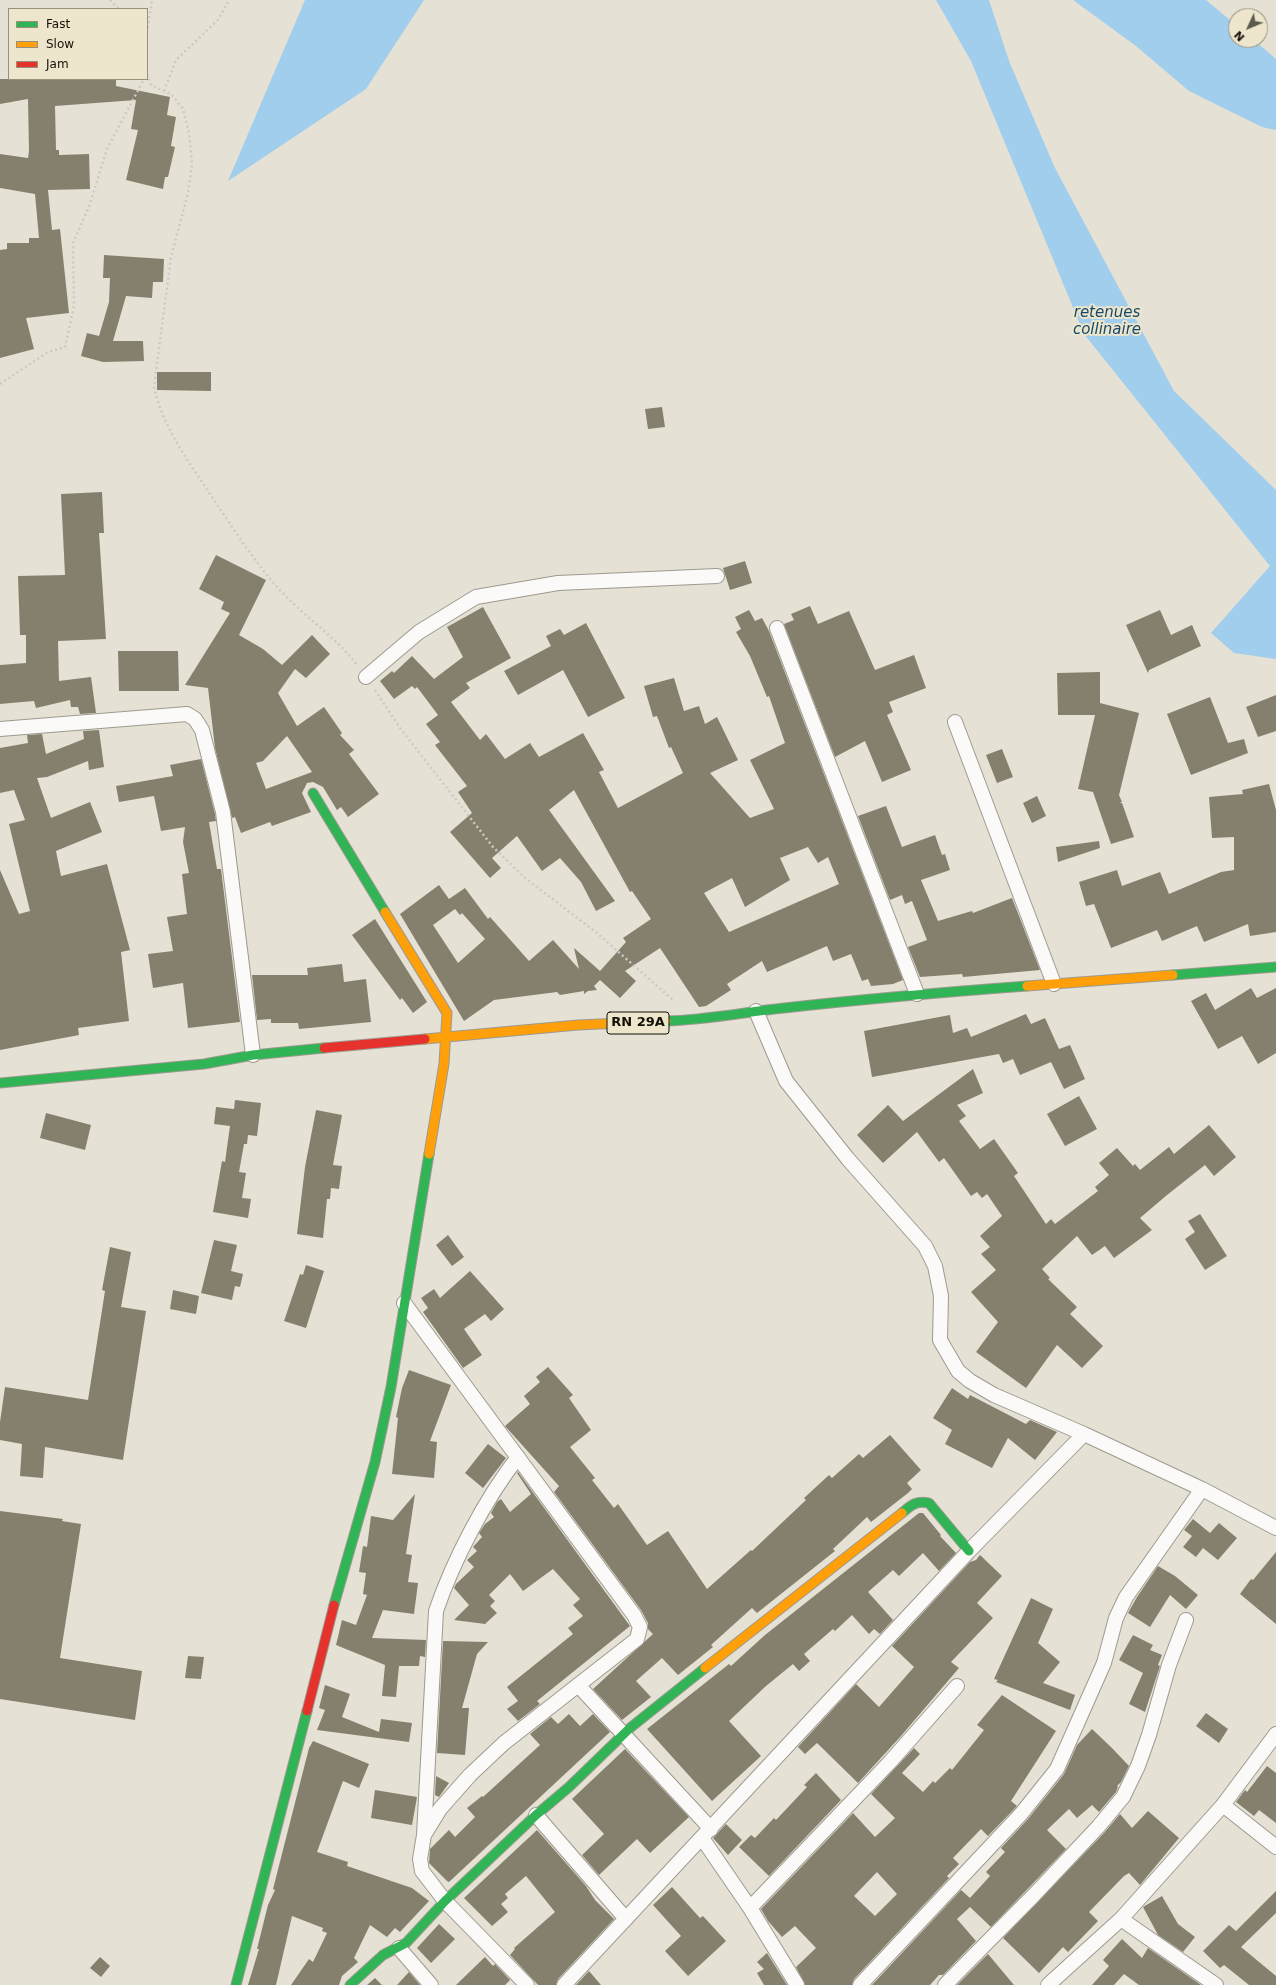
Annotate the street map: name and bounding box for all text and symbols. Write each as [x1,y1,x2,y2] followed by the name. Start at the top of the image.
[8,8,148,80] legend
[1228,8,1268,48] north arrow
[46,17,70,31] text: Fast
[1232,28,1248,44] text: N
[46,37,74,51] text: Slow
[46,57,69,71] text: Jam
[1073,304,1141,339] water label: retenues collinaire
[607,1012,669,1034] road number: RN 29A

